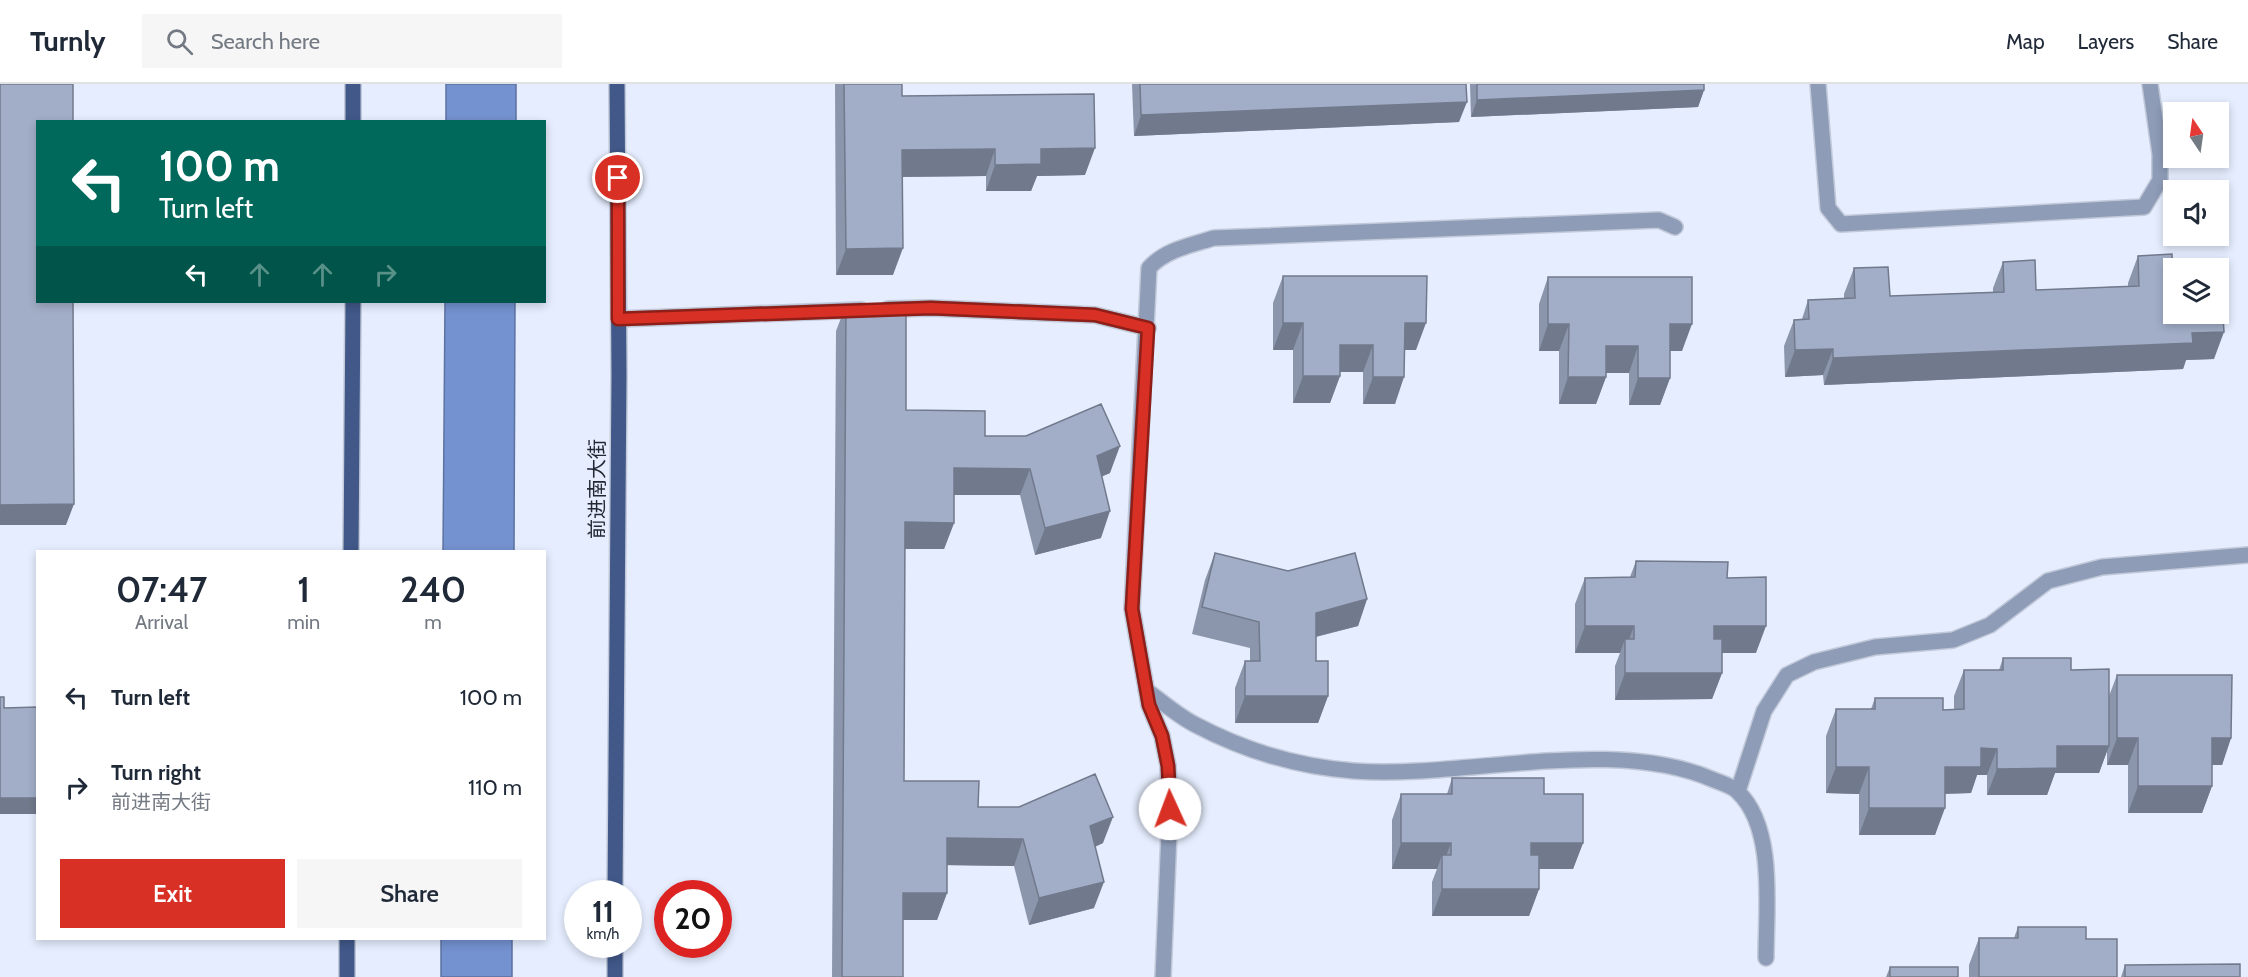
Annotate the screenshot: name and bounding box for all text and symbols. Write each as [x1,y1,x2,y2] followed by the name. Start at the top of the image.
[142,14,562,68] search box
[30,24,106,58] text: Turnly
[163,25,196,58] icon: search
[211,28,320,55] text: Search here
[2006,29,2045,54] text: Map
[2078,29,2134,54] text: Layers
[2167,29,2218,54] text: Share
[2163,102,2229,168] north arrow
[2163,102,2229,324] map controls
[159,140,280,192] text: 100 m
[60,144,138,222] icon: left
[592,152,643,203] pin
[601,161,634,194] icon: arrive
[2163,180,2229,246] button: sound
[159,192,253,225] text: Turn left
[180,258,213,291] icon: left
[243,258,276,291] icon: ahead
[306,258,339,291] icon: ahead
[369,258,402,291] icon: right
[2163,258,2229,324] button: layers
[585,439,609,539] street label: 前进南大街
[116,567,207,611] text: 07:47
[297,567,310,611] text: 1
[400,567,466,611] text: 240
[135,610,188,634] text: Arrival
[287,610,320,634] text: min
[424,610,442,634] text: m
[60,681,93,714] icon: left
[111,684,190,711] text: Turn left
[460,684,522,711] text: 100 m
[111,759,201,786] text: Turn right
[60,771,93,804] icon: right
[468,774,522,801] text: 110 m
[1138,777,1202,841] position arrow
[111,790,211,814] text: 前进南大街
[60,859,285,928] button: Exit
[297,859,522,928] button: Share
[654,880,732,958] speed limit sign: 20
[592,893,614,930] text: 11
[587,925,619,943] text: km/h

